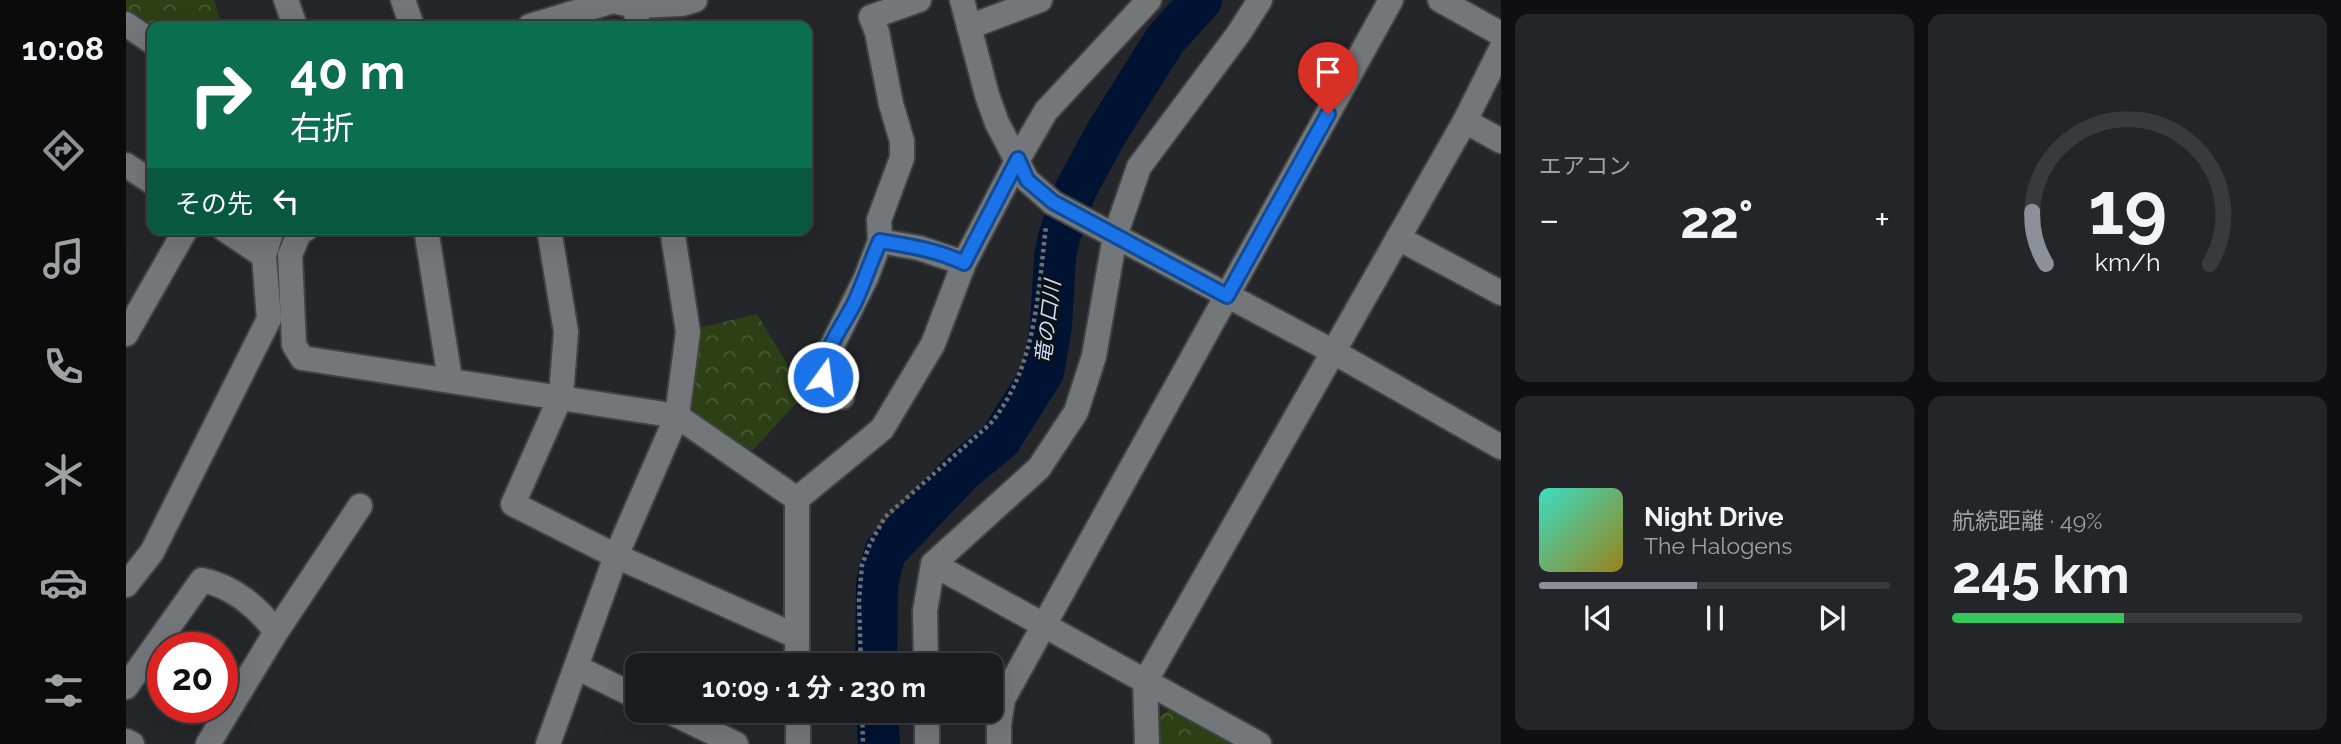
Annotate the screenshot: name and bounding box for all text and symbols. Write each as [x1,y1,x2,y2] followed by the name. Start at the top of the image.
[22,30,104,67] text: 10:08
[1298,42,1358,114] pin
[290,43,405,100] text: 40 m
[175,49,266,140] icon: right
[1309,53,1347,91] icon: arrive
[290,109,354,146] text: 右折
[39,126,88,175] icon: directions
[1539,152,1631,179] text: エアコン
[2088,166,2167,251] text: 19
[267,182,305,220] icon: left
[175,189,253,219] text: その先
[1680,189,1753,250] text: 22°
[1539,197,1559,242] text: −
[1874,197,1890,242] text: +
[39,234,88,283] icon: music
[2095,247,2160,277] text: km/h
[1030,277,1065,365] water label: 竜の口川
[786,340,860,414] position arrow
[39,342,88,391] icon: phone
[39,450,88,499] icon: climate
[1644,502,1783,532] text: Night Drive
[1952,507,2103,534] text: 航続距離 · 49%
[1644,532,1792,559] text: The Halogens
[1952,544,2130,605] text: 245 km
[39,558,88,607] icon: car
[1579,599,1617,637] icon: previous
[1696,599,1734,637] icon: pause
[1813,599,1851,637] icon: next
[147,632,238,723] speed limit sign: 20
[39,666,88,715] icon: filters
[702,673,926,703] text: 10:09 · 1 分 · 230 m

